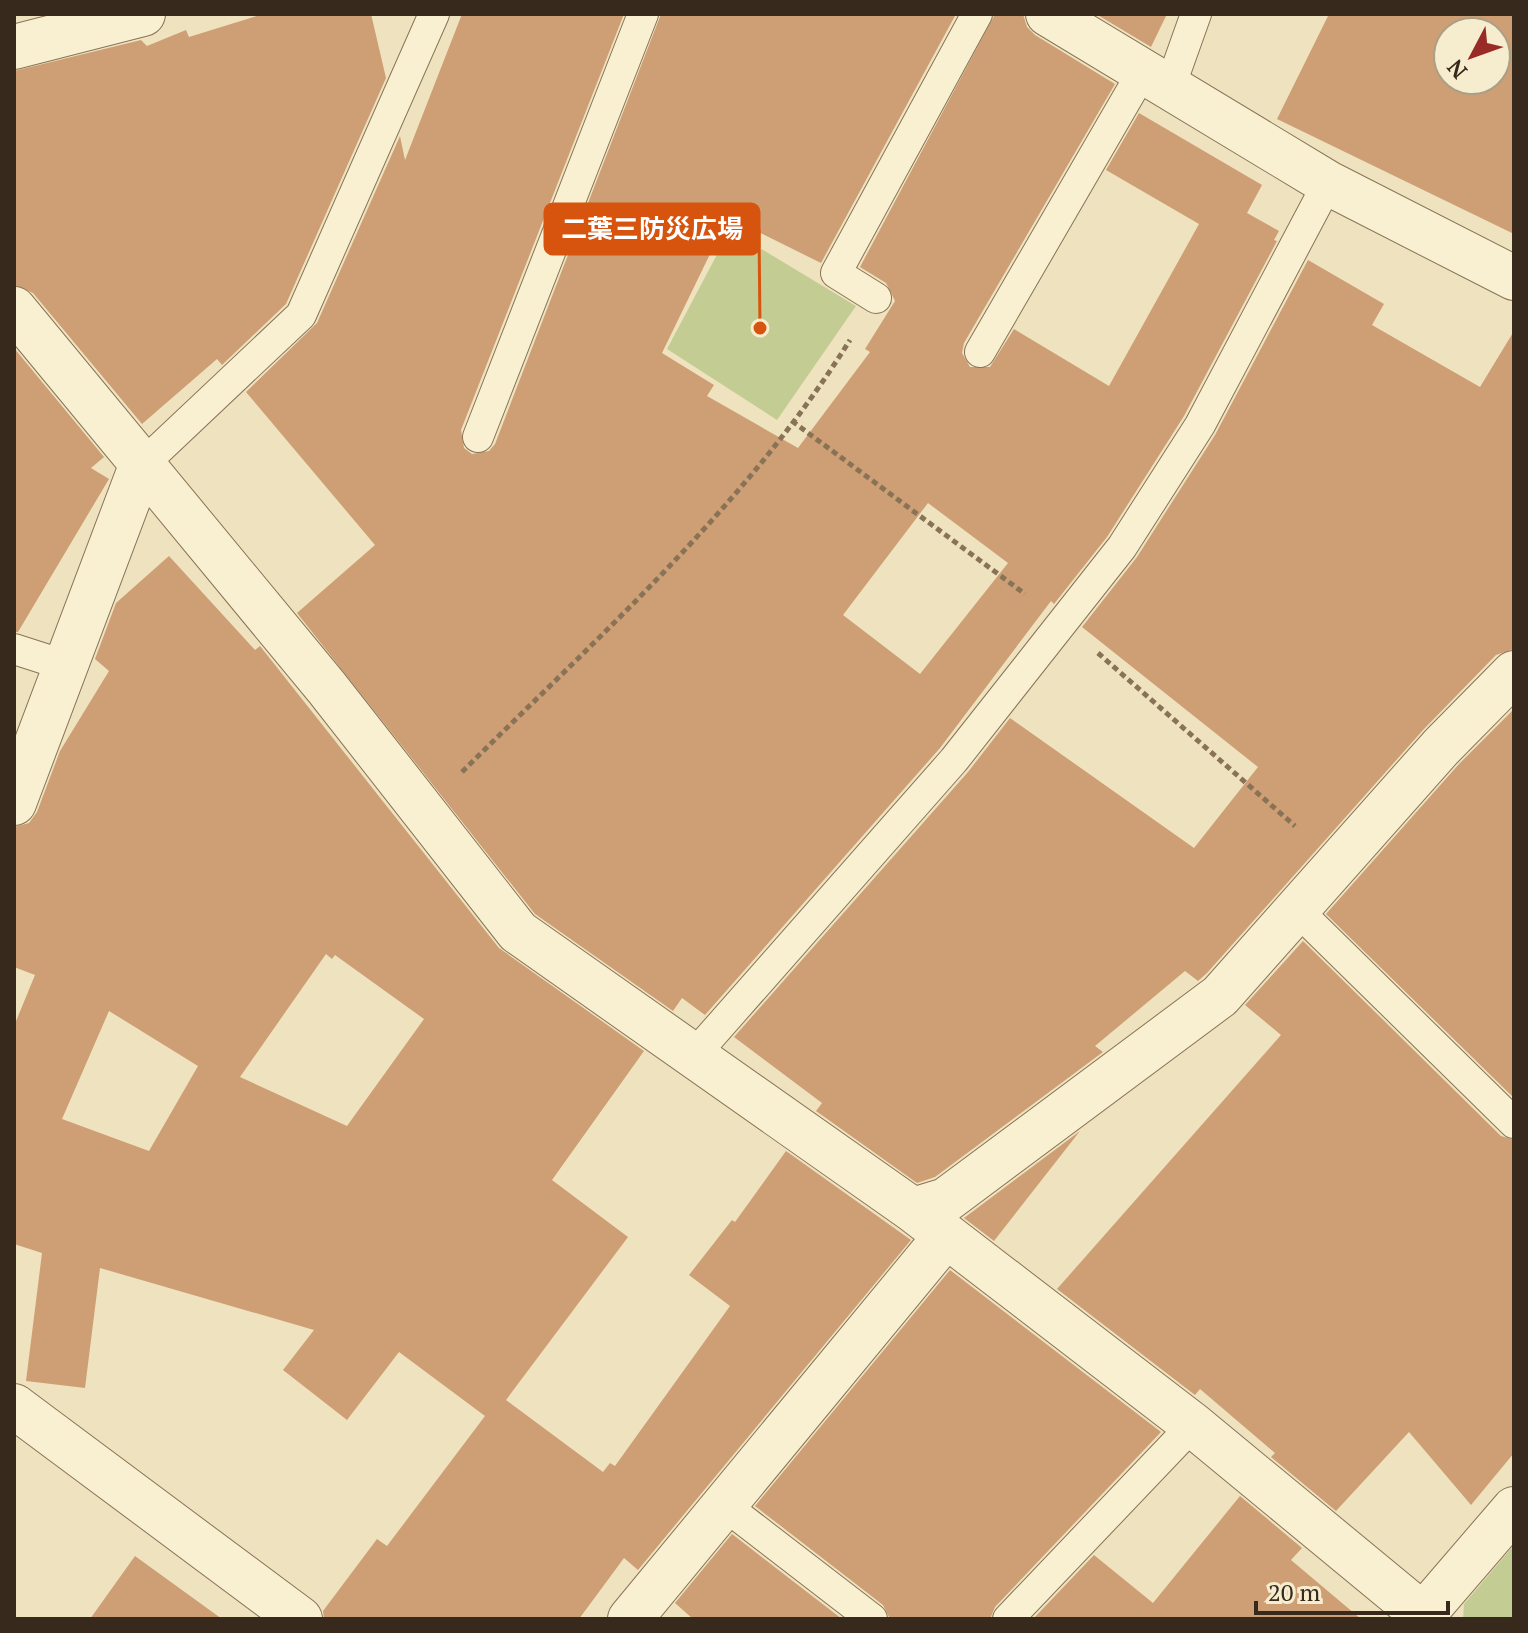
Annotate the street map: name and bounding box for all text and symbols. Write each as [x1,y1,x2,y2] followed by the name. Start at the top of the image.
[1432,16,1512,96] north arrow
[1440,53,1473,85] text: N
[545,204,759,254] callout: 二葉三防災広場
[561,211,743,245] text: 二葉三防災広場
[1256,1565,1448,1615] scale bar
[1268,1576,1320,1608] text: 20 m

